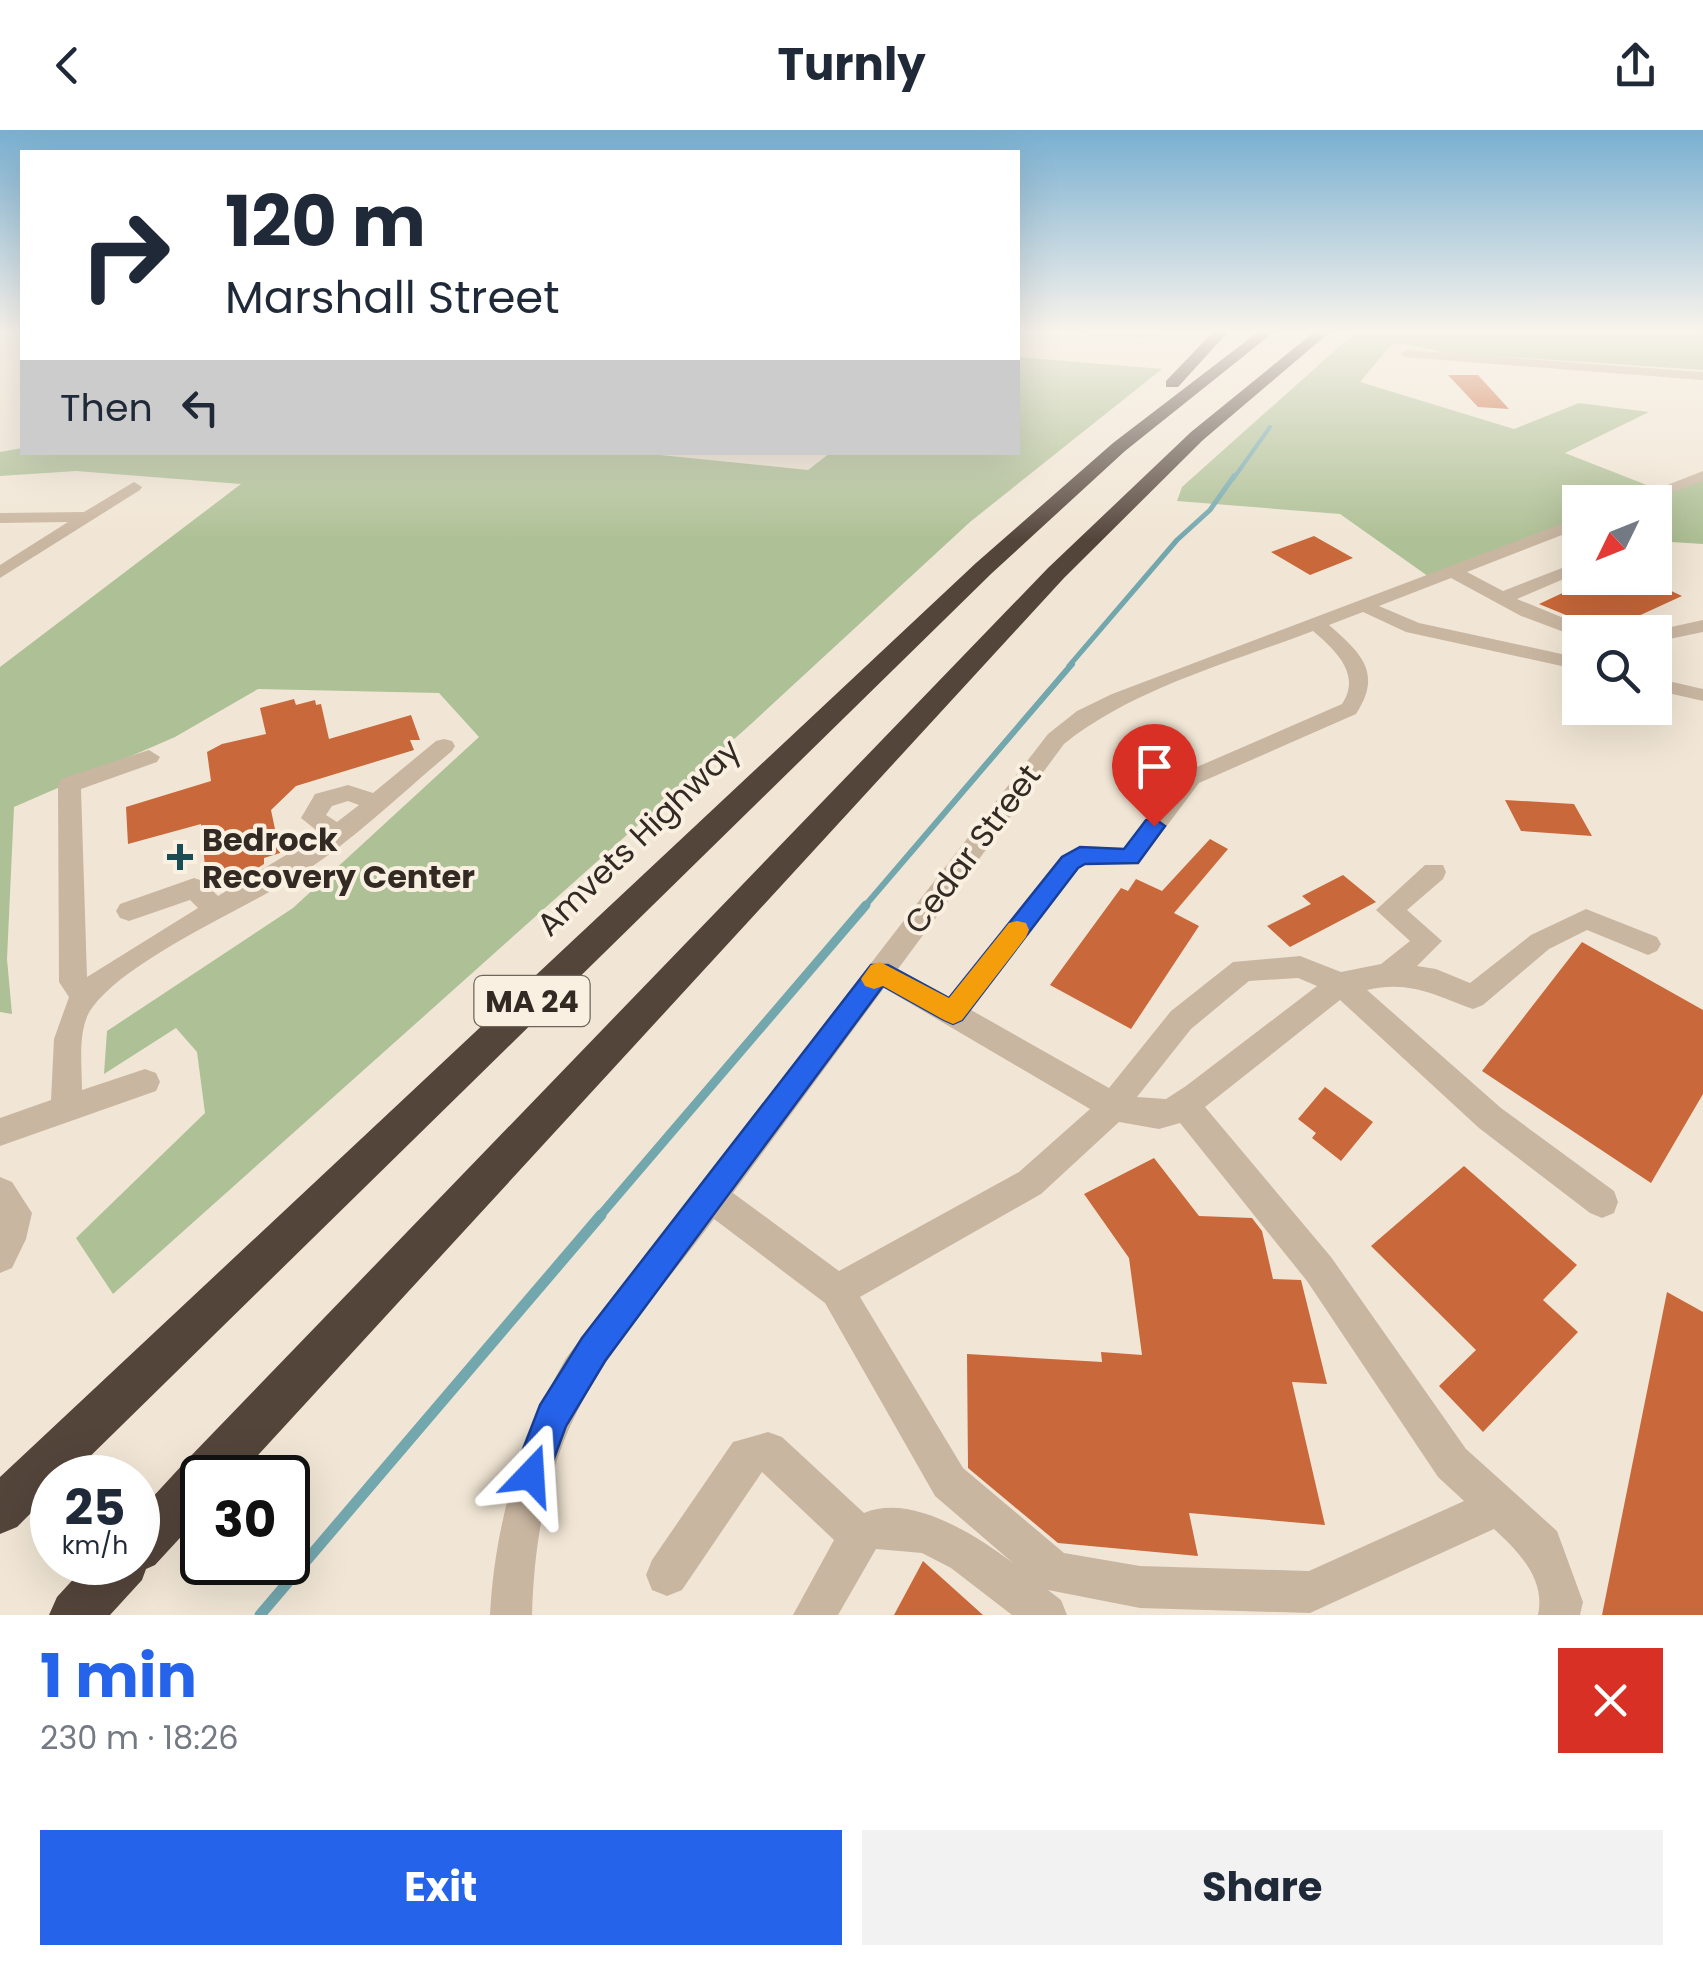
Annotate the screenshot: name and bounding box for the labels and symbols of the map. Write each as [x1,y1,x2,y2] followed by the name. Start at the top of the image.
[1562,485,1672,595] north arrow
[1112,724,1197,827] pin
[526,728,750,946] street label: Amvets Highway
[893,755,1051,943] street label: Cedar Street
[202,817,475,899] place label: Bedrock Recovery Center
[167,844,193,870] marker: Bedrock Recovery Center
[474,976,590,1026] road number: MA 24
[479,1423,583,1527] position arrow
[180,1455,310,1585] speed limit sign: 30

